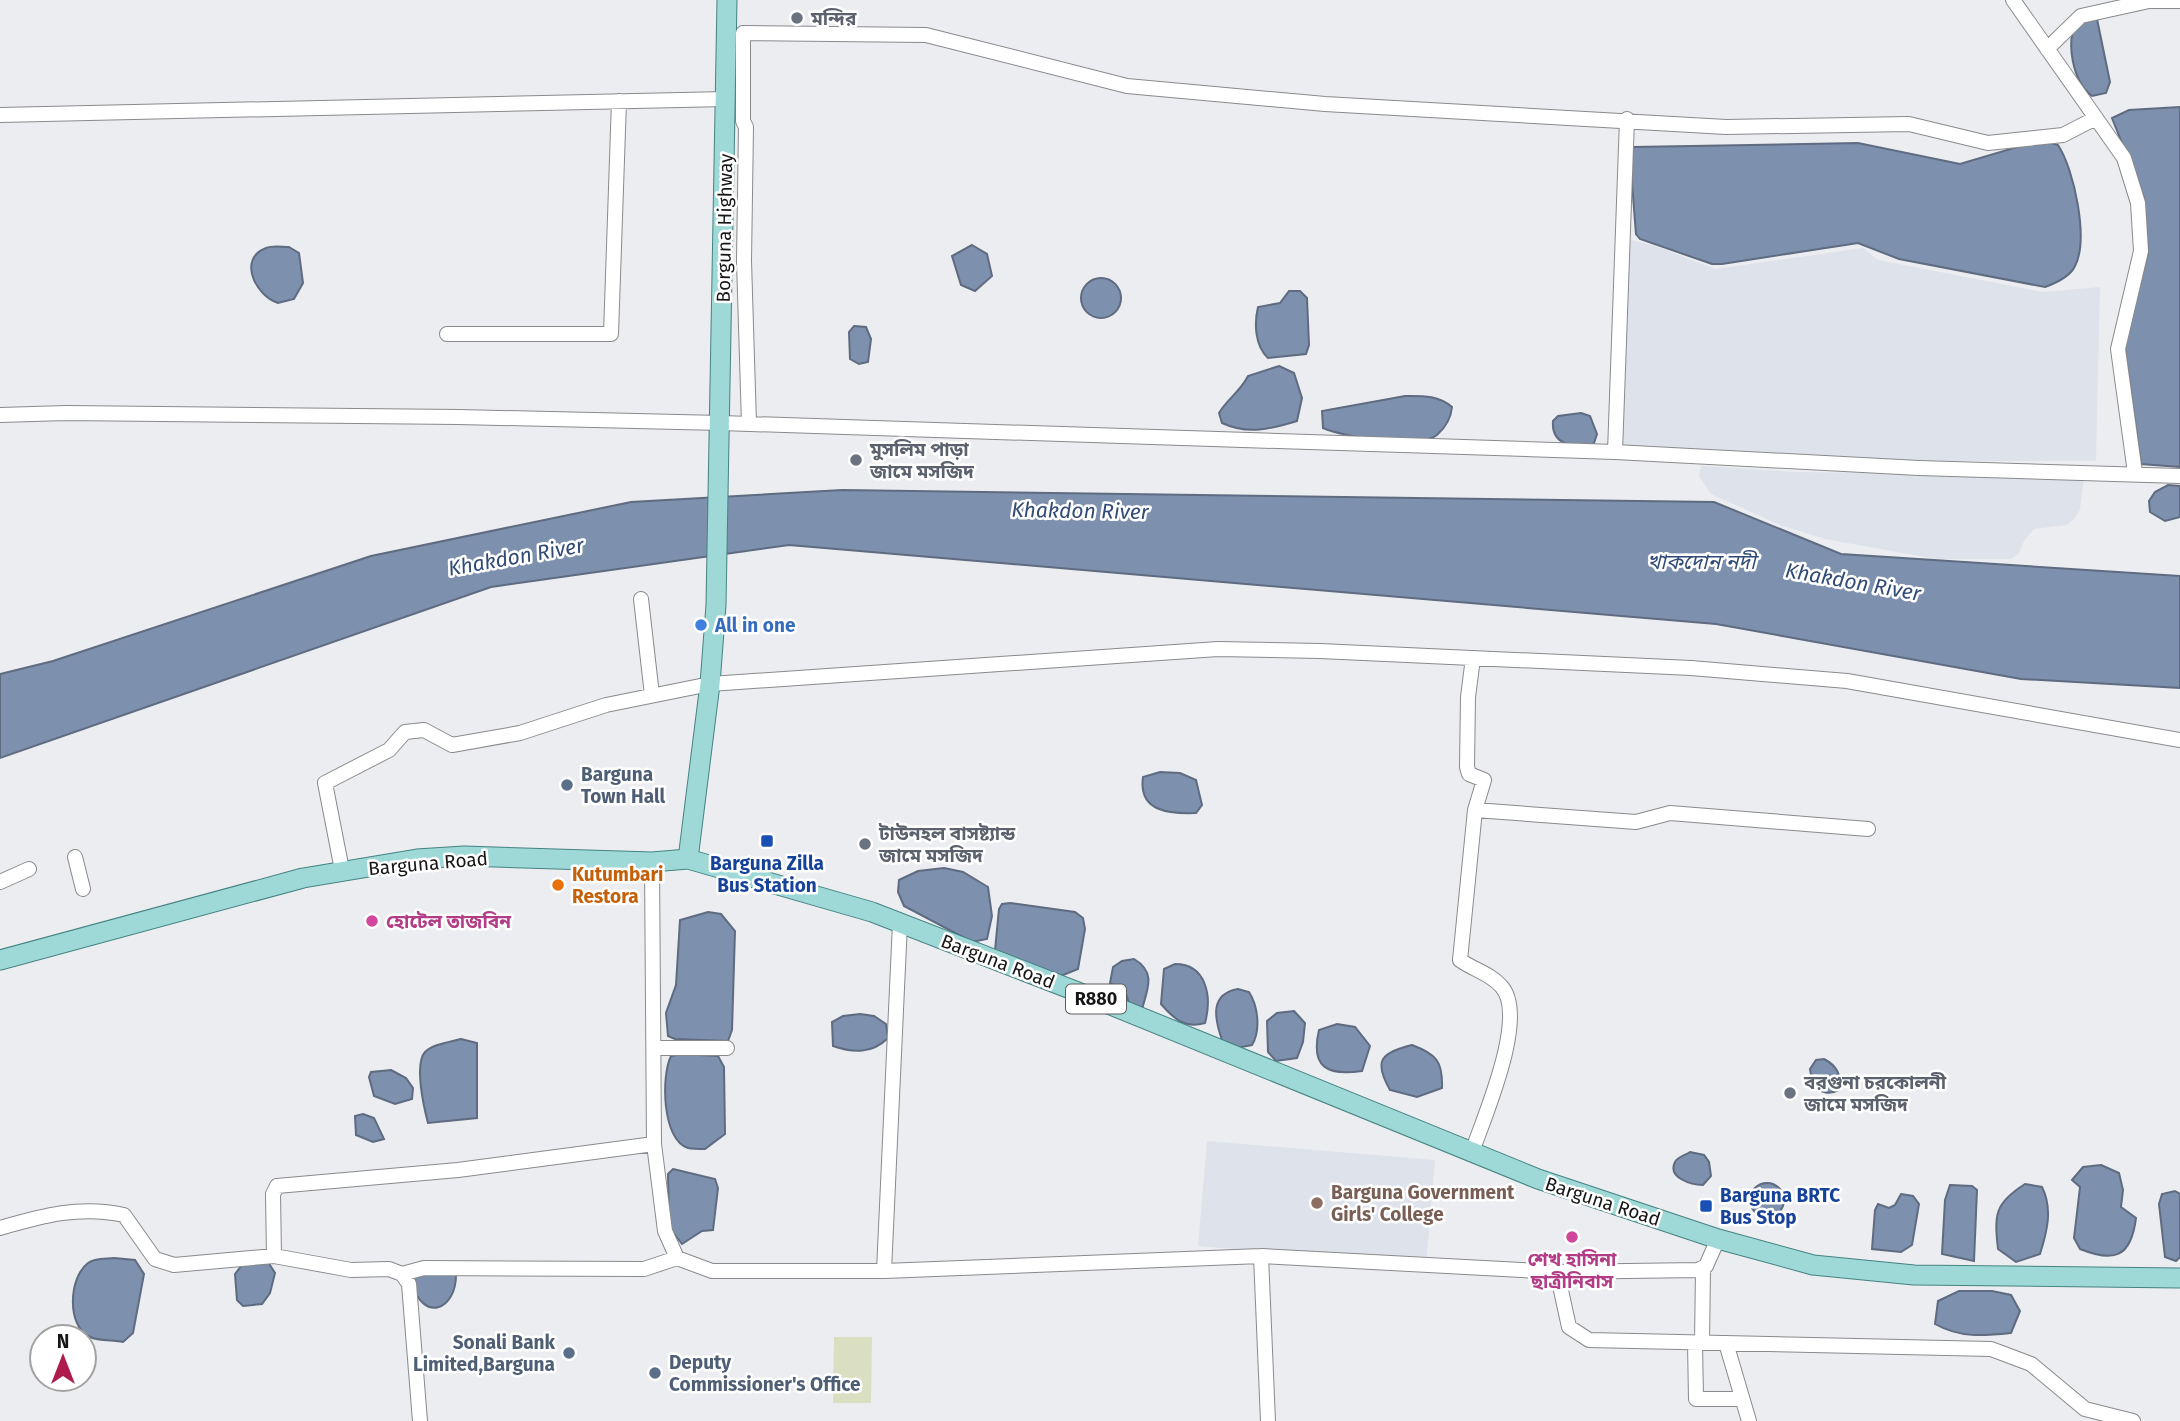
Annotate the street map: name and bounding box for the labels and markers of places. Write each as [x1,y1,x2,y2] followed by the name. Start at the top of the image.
[810,7,857,30] place label: মন্দির
[789,10,805,26] marker: মন্দির
[869,438,974,483] place label: মুসলিম পাড়া জামে মসজিদ
[848,452,864,468] marker: মুসলিম পাড়া জামে মসজিদ
[714,614,795,637] place label: All in one
[693,617,709,633] marker: All in one
[581,763,666,808] place label: Barguna Town Hall
[559,777,575,793] marker: Barguna Town Hall
[878,822,1016,867] place label: টাউনহল বাসষ্ট্যান্ড জামে মসজিদ
[759,833,775,849] marker: Barguna Zilla Bus Station
[857,836,873,852] marker: টাউনহল বাসষ্ট্যান্ড জামে মসজিদ
[710,852,824,897] place label: Barguna Zilla Bus Station
[572,863,663,908] place label: Kutumbari Restora
[550,877,566,893] marker: Kutumbari Restora
[386,910,512,933] place label: হোটেল তাজবিন
[364,913,380,929] marker: হোটেল তাজবিন
[1803,1071,1947,1116] place label: বরগুনা চরকোলনী জামে মসজিদ
[1782,1085,1798,1101] marker: বরগুনা চরকোলনী জামে মসজিদ
[1331,1181,1515,1226] place label: Barguna Government Girls' College
[1720,1184,1840,1229] place label: Barguna BRTC Bus Stop
[1309,1195,1325,1211] marker: Barguna Government Girls' College
[1698,1198,1714,1214] marker: Barguna BRTC Bus Stop
[1564,1229,1580,1245] marker: শেখ হাসিনা ছাত্রীনিবাস
[1528,1248,1617,1293] place label: শেখ হাসিনা ছাত্রীনিবাস
[413,1331,556,1376] place label: Sonali Bank Limited,Barguna
[561,1345,577,1361] marker: Sonali Bank Limited,Barguna
[669,1351,861,1396] place label: Deputy Commissioner's Office
[647,1365,663,1381] marker: Deputy Commissioner's Office

